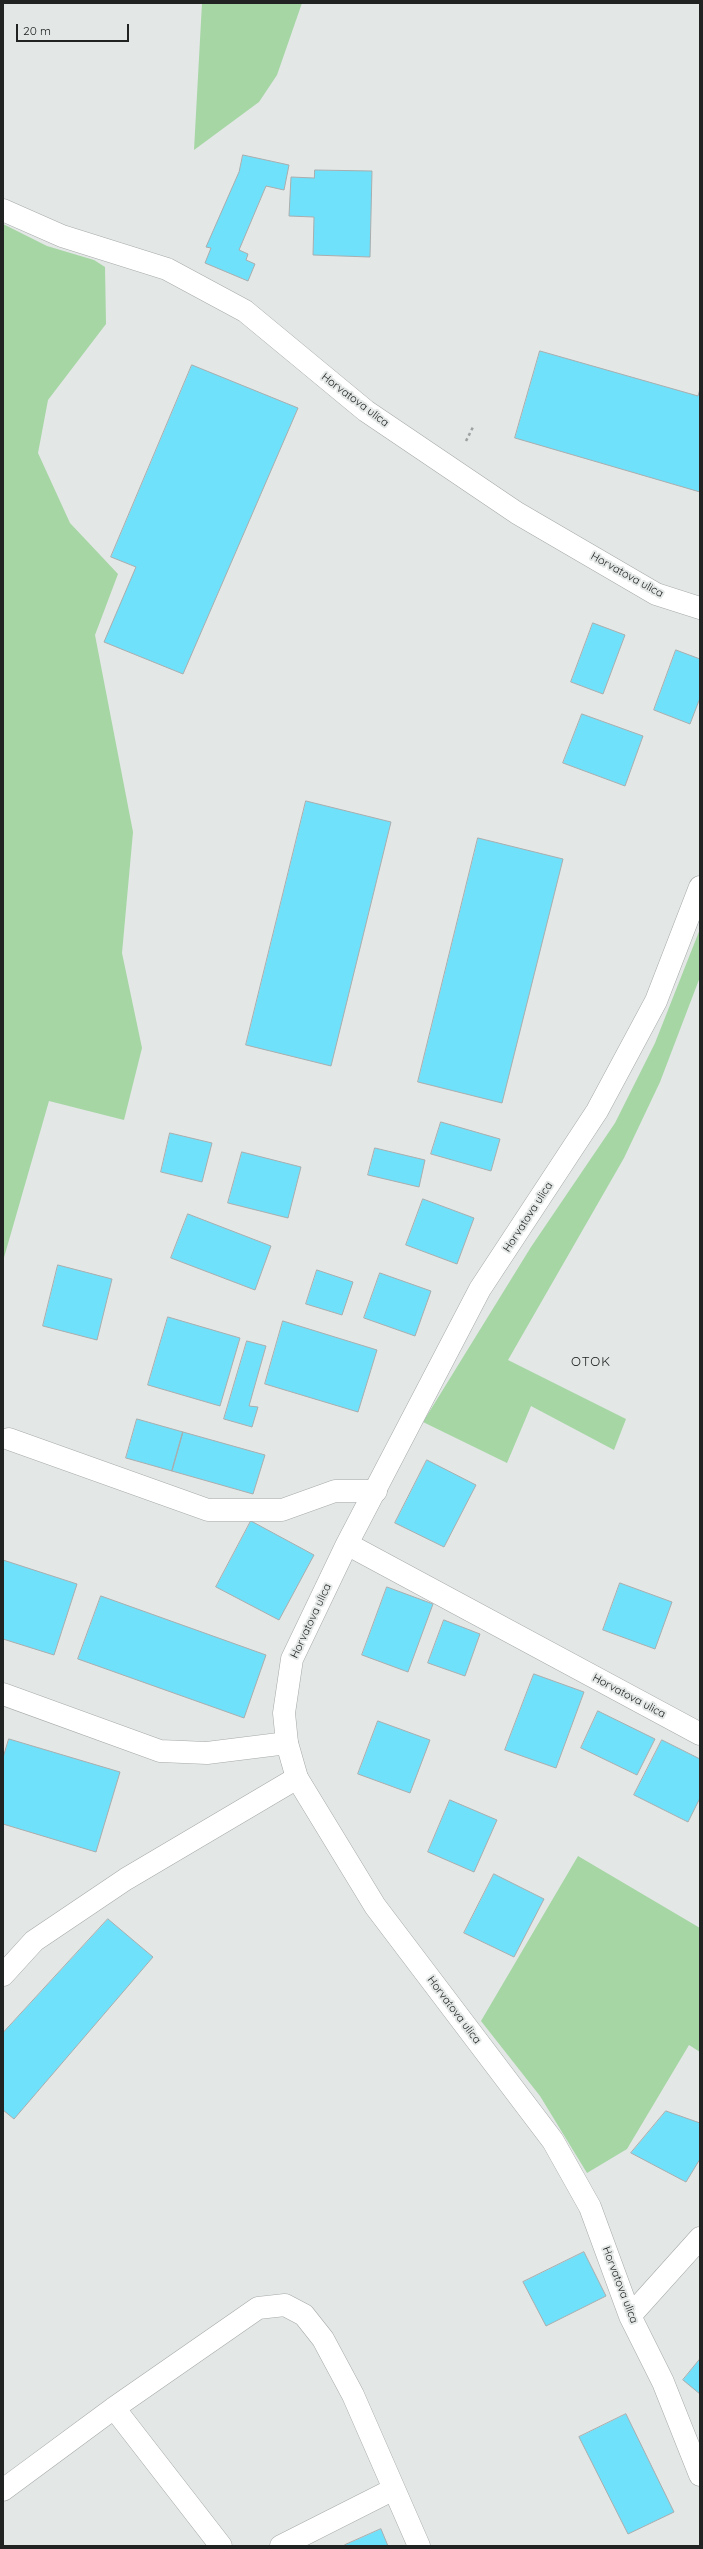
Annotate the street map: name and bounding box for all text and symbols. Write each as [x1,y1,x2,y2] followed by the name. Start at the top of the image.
[18,16,131,42] scale bar
[23,23,51,38] text: 20 m
[319,370,391,430] street label: Horvatova ulica
[588,550,666,600] street label: Horvatova ulica
[500,1179,556,1255] street label: Horvatova ulica
[571,1354,611,1370] district label: OTOK
[288,1581,334,1661] street label: Horvatova ulica
[590,1671,668,1721] street label: Horvatova ulica
[424,1974,484,2046] street label: Horvatova ulica
[599,2245,641,2325] street label: Horvatova ulica

